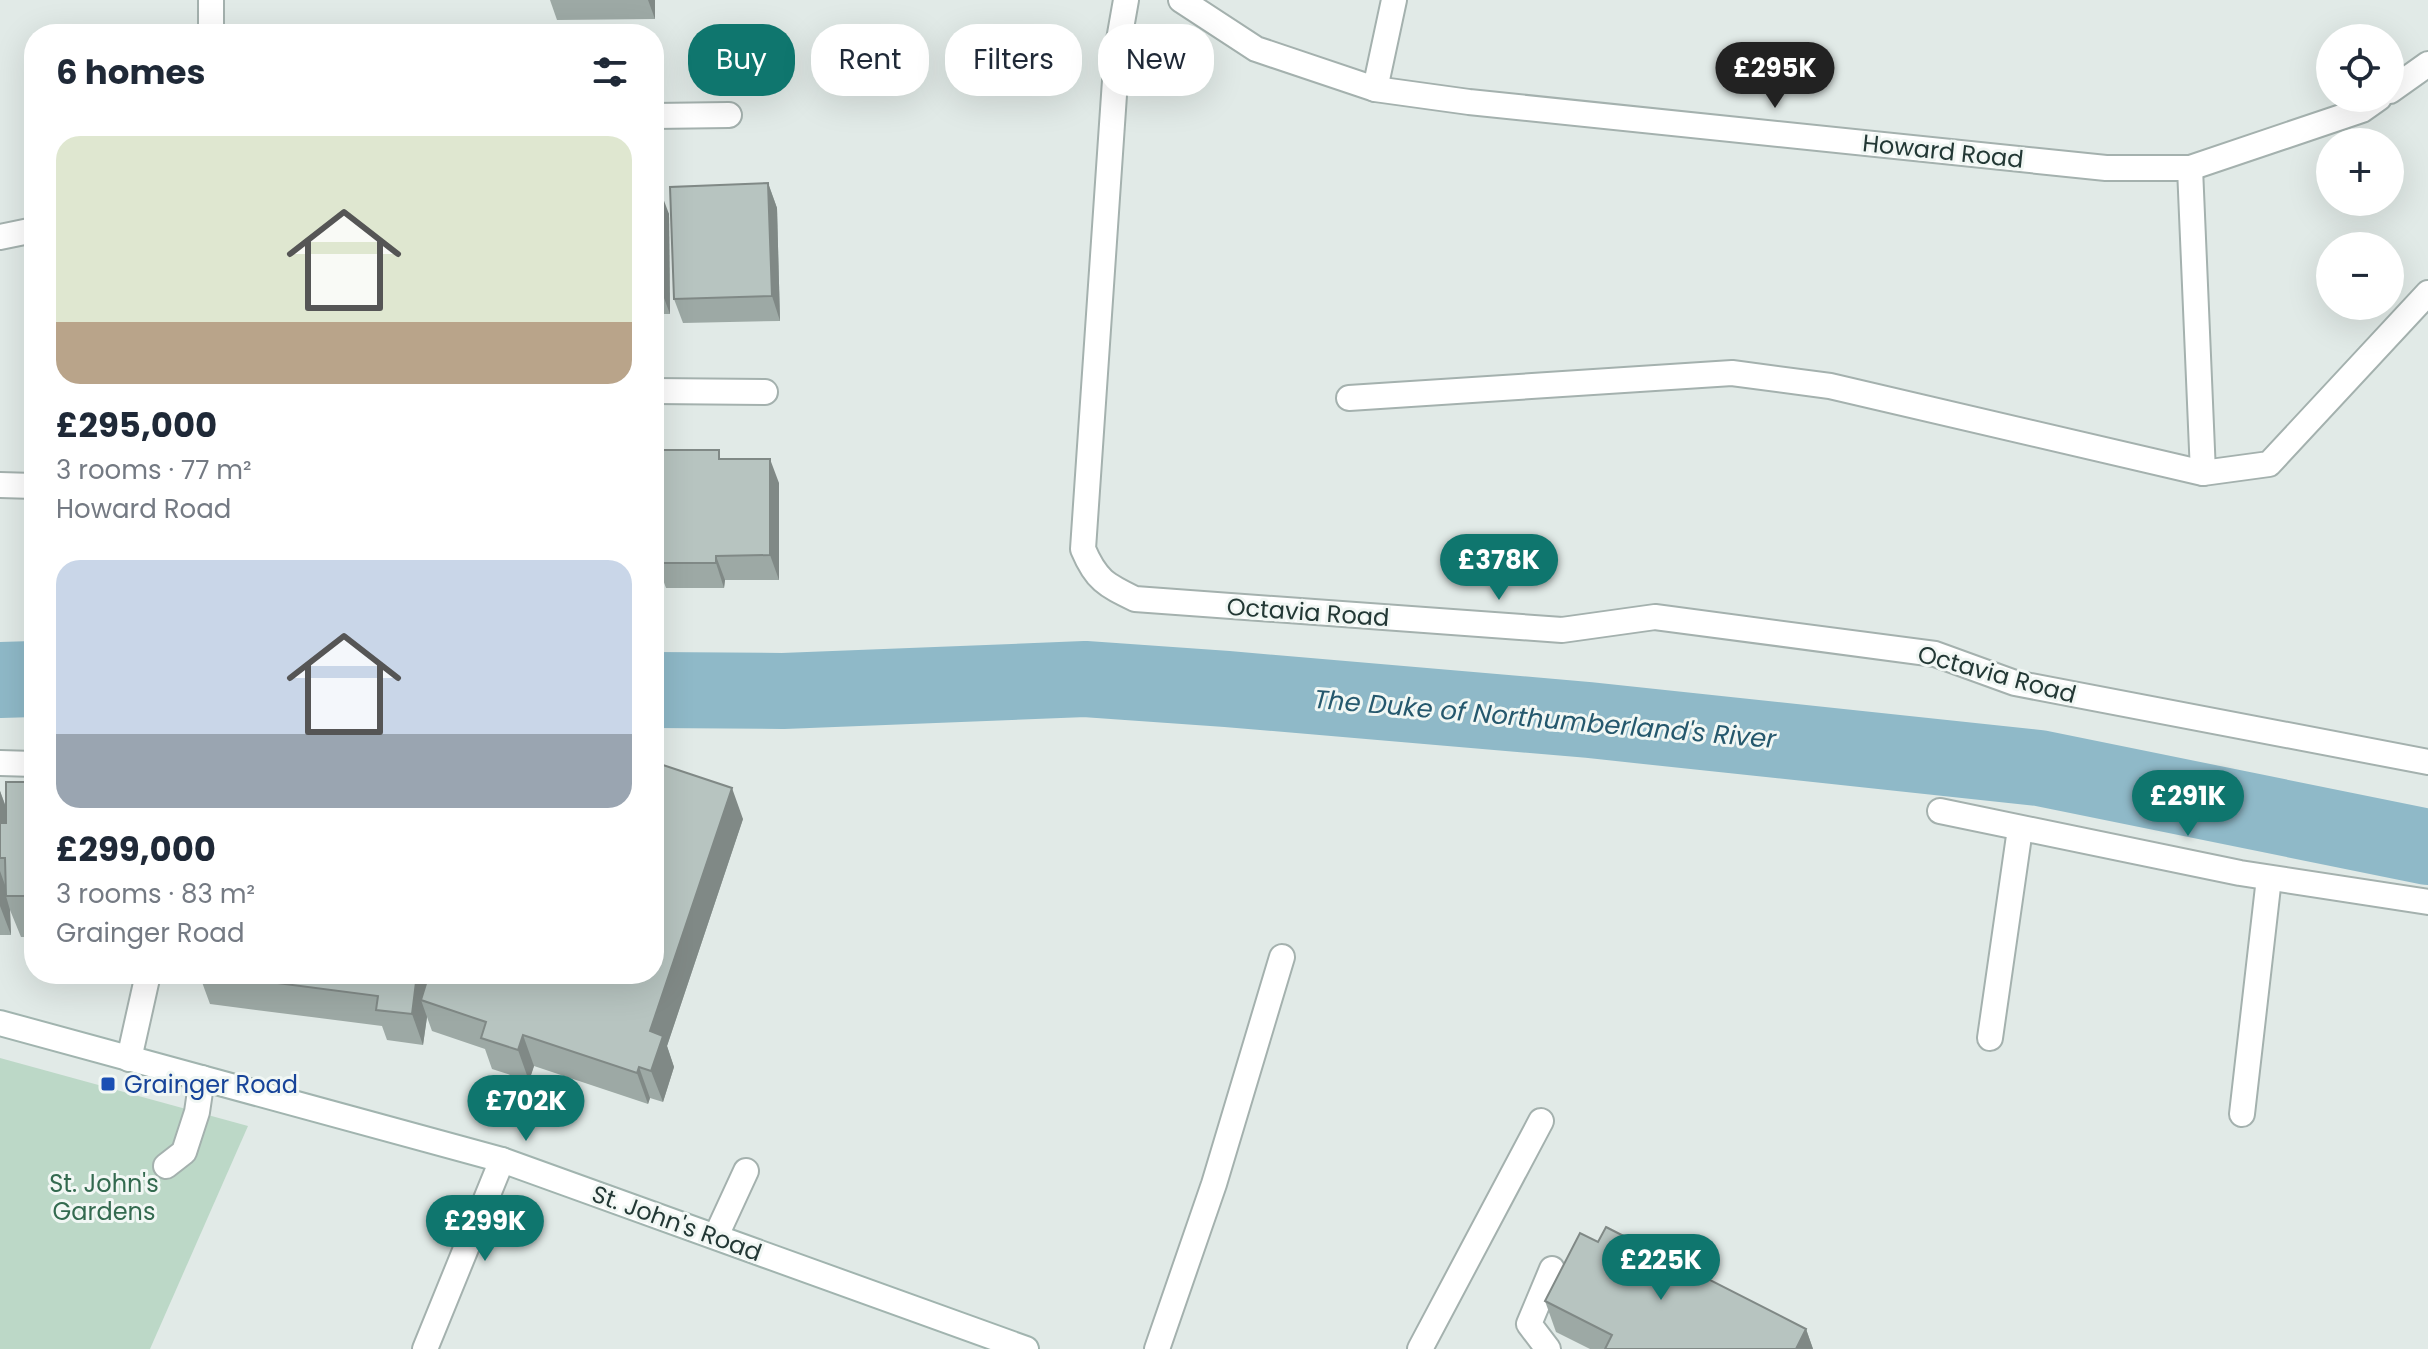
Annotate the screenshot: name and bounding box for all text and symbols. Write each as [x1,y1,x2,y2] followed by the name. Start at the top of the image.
[688,24,795,96] chip: Buy
[811,24,929,96] chip: Rent
[945,24,1082,96] chip: Filters
[1098,24,1214,96] chip: New
[2316,24,2404,320] map controls
[2316,24,2404,112] button: locate
[1719,42,1831,110] pin: £295K
[56,48,205,96] text: 6 homes
[588,50,632,94] icon: filters
[1733,50,1817,86] text: £295K
[1861,126,2025,176] street label: Howard Road
[2316,128,2404,216] button: +
[272,188,416,332] icon: home
[2316,232,2404,320] button: −
[56,401,217,449] text: £295,000
[56,452,252,488] text: 3 rooms · 77 m²
[56,491,231,527] text: Howard Road
[1443,534,1555,602] pin: £378K
[1458,542,1540,578] text: £378K
[1226,590,1390,634] street label: Octavia Road
[272,612,416,756] icon: home
[1914,637,2080,711] street label: Octavia Road
[1313,681,1779,757] water label: The Duke of Northumberland's River
[2132,770,2244,838] pin: £291K
[2150,778,2226,814] text: £291K
[56,825,216,873] text: £299,000
[56,876,255,912] text: 3 rooms · 83 m²
[56,915,244,951] text: Grainger Road
[124,1068,298,1101] place label: Grainger Road
[99,1075,117,1093] marker: Grainger Road
[470,1075,582,1143] pin: £702K
[485,1083,567,1119] text: £702K
[49,1167,159,1228] park label: St. John's Gardens
[588,1177,766,1269] street label: St. John's Road
[429,1195,541,1263] pin: £299K
[444,1203,526,1239] text: £299K
[1605,1234,1717,1302] pin: £225K
[1620,1242,1702,1278] text: £225K

